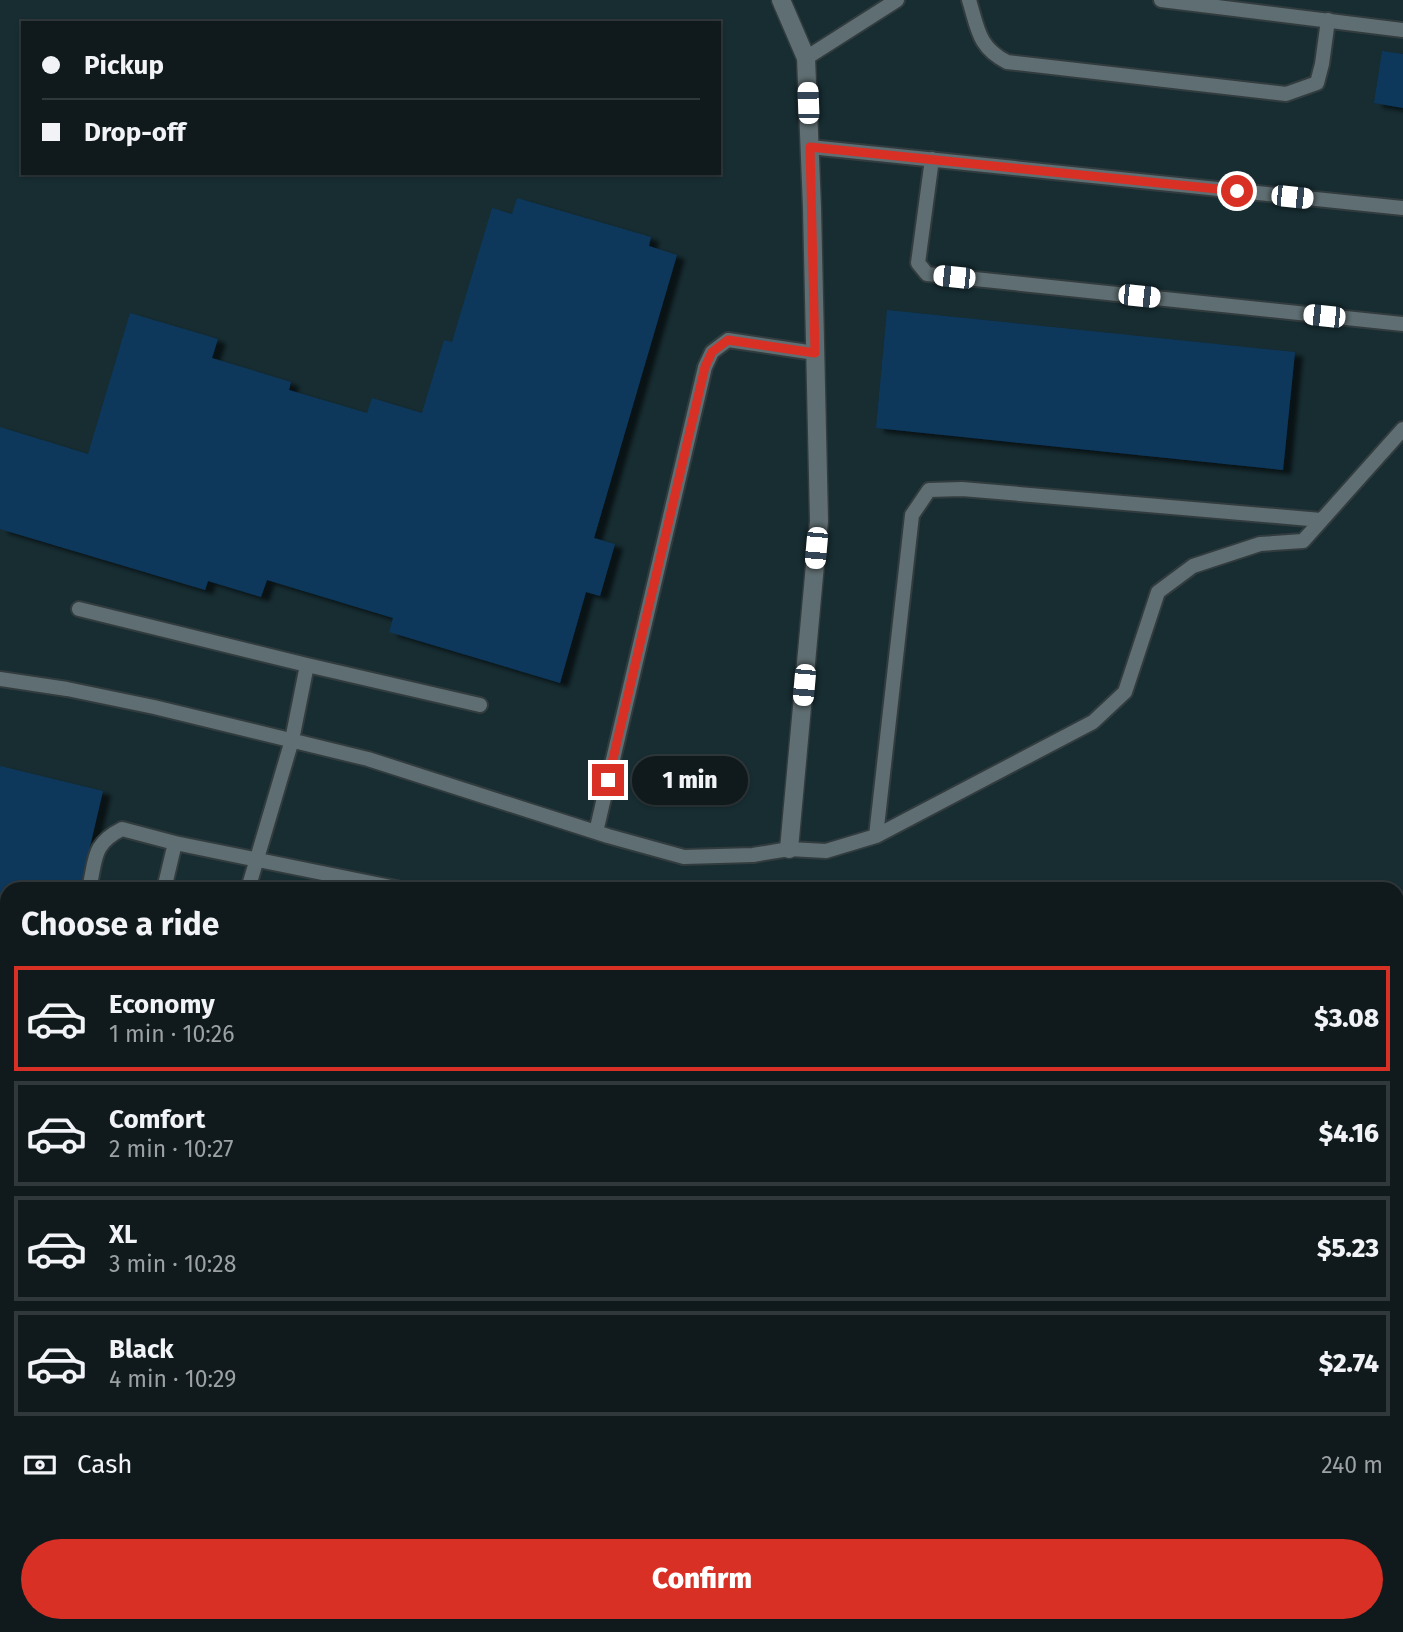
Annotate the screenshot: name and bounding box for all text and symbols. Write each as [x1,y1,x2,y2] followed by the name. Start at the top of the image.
[84,50,164,81] text: Pickup
[797,82,820,124] car
[84,117,186,148] text: Drop-off
[1221,175,1253,207] route start
[1271,184,1314,210] car
[933,264,976,290] car
[1118,283,1161,309] car
[1303,303,1346,329] car
[804,526,829,570] car
[792,663,817,707] car
[632,756,748,804] callout: 1 min
[592,764,624,796] route end
[662,766,718,794] text: 1 min
[21,905,219,943] text: Choose a ride
[25,987,88,1050] icon: car
[109,989,215,1020] text: Economy
[1314,1003,1379,1034] text: $3.08
[109,1020,234,1048] text: 1 min · 10:26
[25,1102,88,1165] icon: car
[109,1104,205,1135] text: Comfort
[1319,1118,1379,1149] text: $4.16
[109,1135,234,1163] text: 2 min · 10:27
[25,1217,88,1280] icon: car
[109,1219,137,1250] text: XL
[1317,1233,1379,1264] text: $5.23
[109,1250,236,1278] text: 3 min · 10:28
[25,1332,88,1395] icon: car
[109,1334,174,1365] text: Black
[1319,1348,1379,1379] text: $2.74
[109,1365,236,1393] text: 4 min · 10:29
[21,1446,59,1484] icon: cash
[77,1449,133,1480] text: Cash
[1321,1451,1383,1479] text: 240 m
[21,1539,1383,1619] button: Confirm

